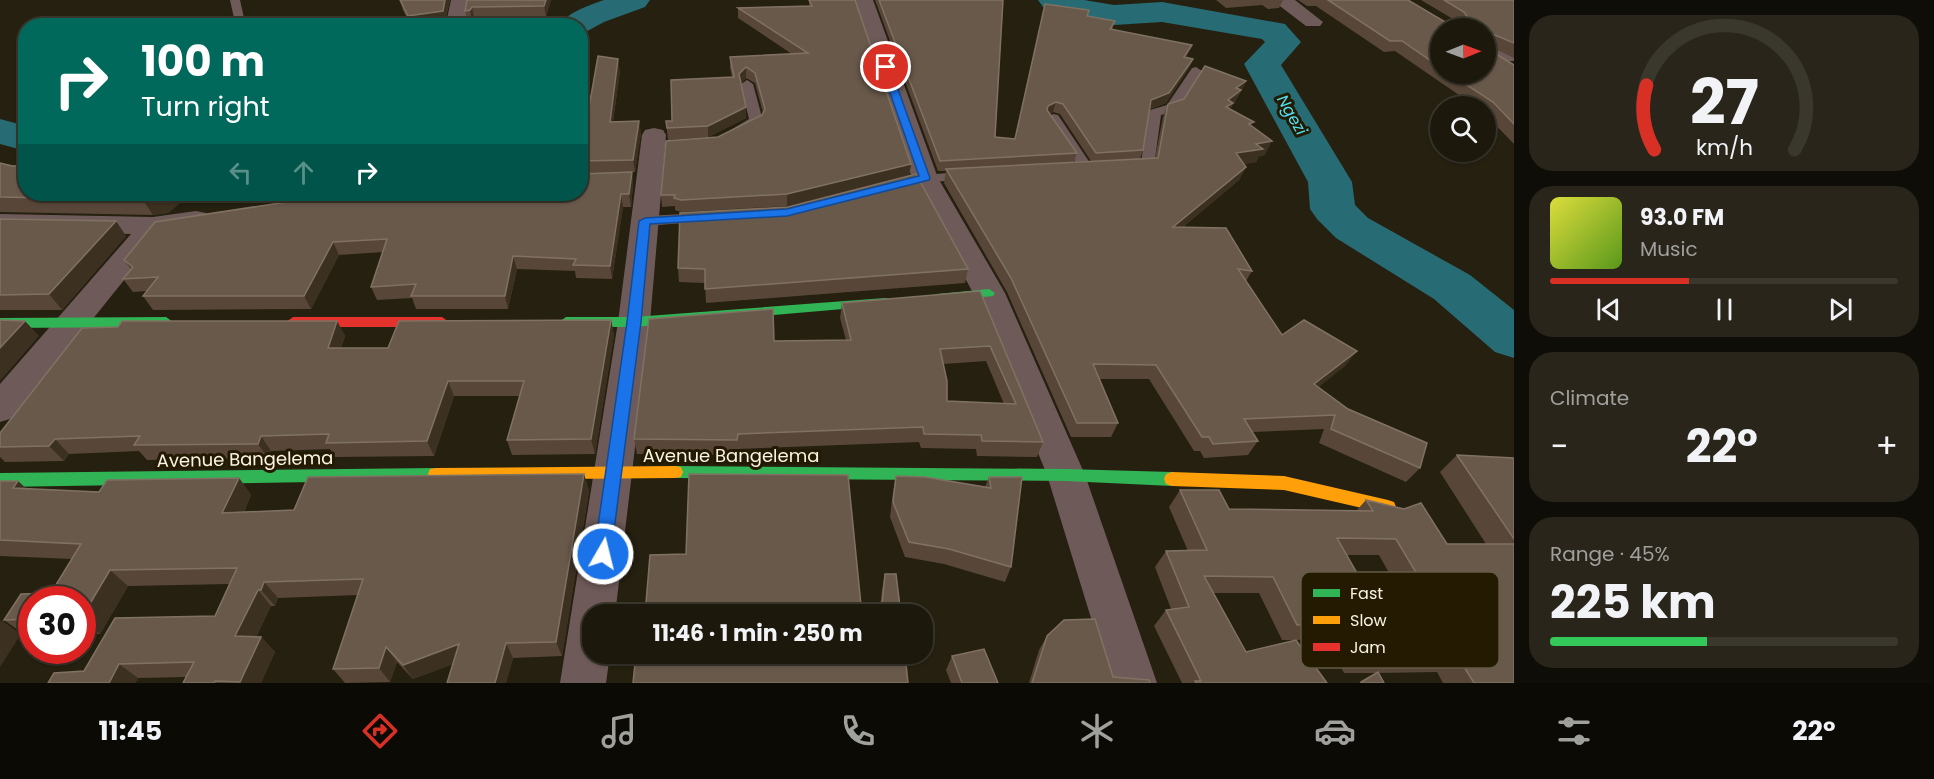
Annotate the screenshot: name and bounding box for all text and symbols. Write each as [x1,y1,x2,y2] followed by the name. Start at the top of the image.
[1430,18,1496,84] north arrow
[1430,18,1496,162] map controls
[141,32,265,91] text: 100 m
[860,41,911,92] pin
[42,42,120,120] icon: right
[869,50,902,83] icon: arrive
[1689,58,1759,146] text: 27
[141,88,270,125] text: Turn right
[1271,91,1313,140] water label: Ngezi
[1430,96,1496,162] button: search
[1695,132,1753,163] text: km/h
[224,156,257,189] icon: left
[287,156,320,189] icon: ahead
[350,156,383,189] icon: right
[1640,202,1724,233] text: 93.0 FM
[1640,235,1698,263] text: Music
[1592,293,1625,326] icon: previous
[1708,293,1741,326] icon: pause
[1824,293,1857,326] icon: next
[1550,384,1629,412] text: Climate
[1686,415,1758,478] text: 22°
[1550,423,1568,470] text: −
[1875,423,1898,470] text: +
[643,443,819,468] street label: Avenue Bangelema
[156,445,334,473] street label: Avenue Bangelema
[571,522,635,586] position arrow
[1550,540,1670,568] text: Range · 45%
[1550,571,1716,634] text: 225 km
[1301,572,1499,668] legend
[1350,582,1383,605] text: Fast
[18,586,96,664] speed limit sign: 30
[1350,609,1387,632] text: Slow
[652,618,863,649] text: 11:46 · 1 min · 250 m
[1350,636,1386,659] text: Jam
[359,710,401,752] icon: directions
[598,710,640,752] icon: music
[837,710,879,752] icon: phone
[1076,710,1118,752] icon: climate
[1314,710,1356,752] icon: car
[1553,710,1595,752] icon: filters
[98,712,162,749] text: 11:45
[1792,712,1835,749] text: 22°

